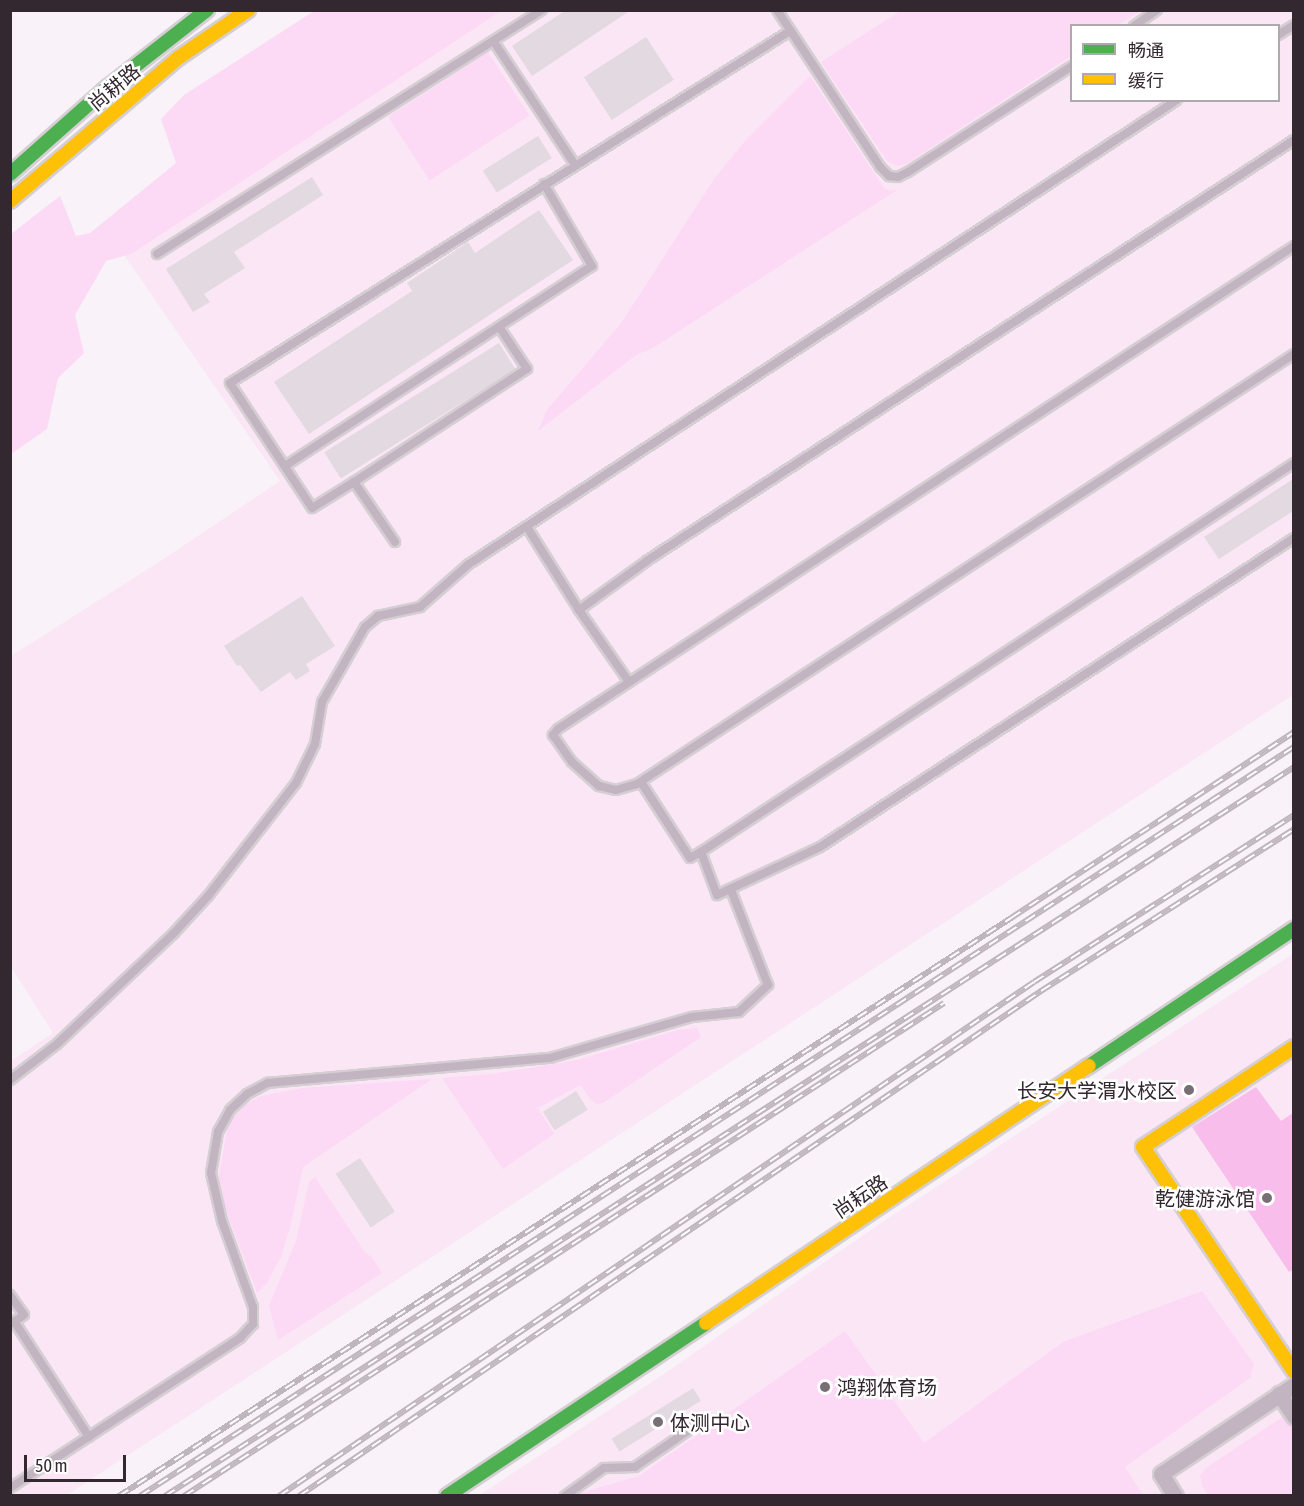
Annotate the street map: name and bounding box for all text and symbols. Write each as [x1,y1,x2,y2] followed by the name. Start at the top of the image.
[1070,24,1280,102] legend
[1128,40,1164,61] text: 畅通
[83,59,145,115] street label: 尚耕路
[1128,70,1164,91] text: 缓行
[1017,1078,1177,1102] place label: 长安大学渭水校区
[1182,1083,1196,1097] marker: 长安大学渭水校区
[828,1169,892,1223] street label: 尚耘路
[1155,1186,1255,1210] place label: 乾健游泳馆
[1260,1191,1274,1205] marker: 乾健游泳馆
[837,1375,937,1399] place label: 鸿翔体育场
[818,1380,832,1394] marker: 鸿翔体育场
[670,1410,750,1434] place label: 体测中心
[651,1415,665,1429] marker: 体测中心
[27,1443,129,1481] scale bar
[35,1455,67,1476] text: 50 m

